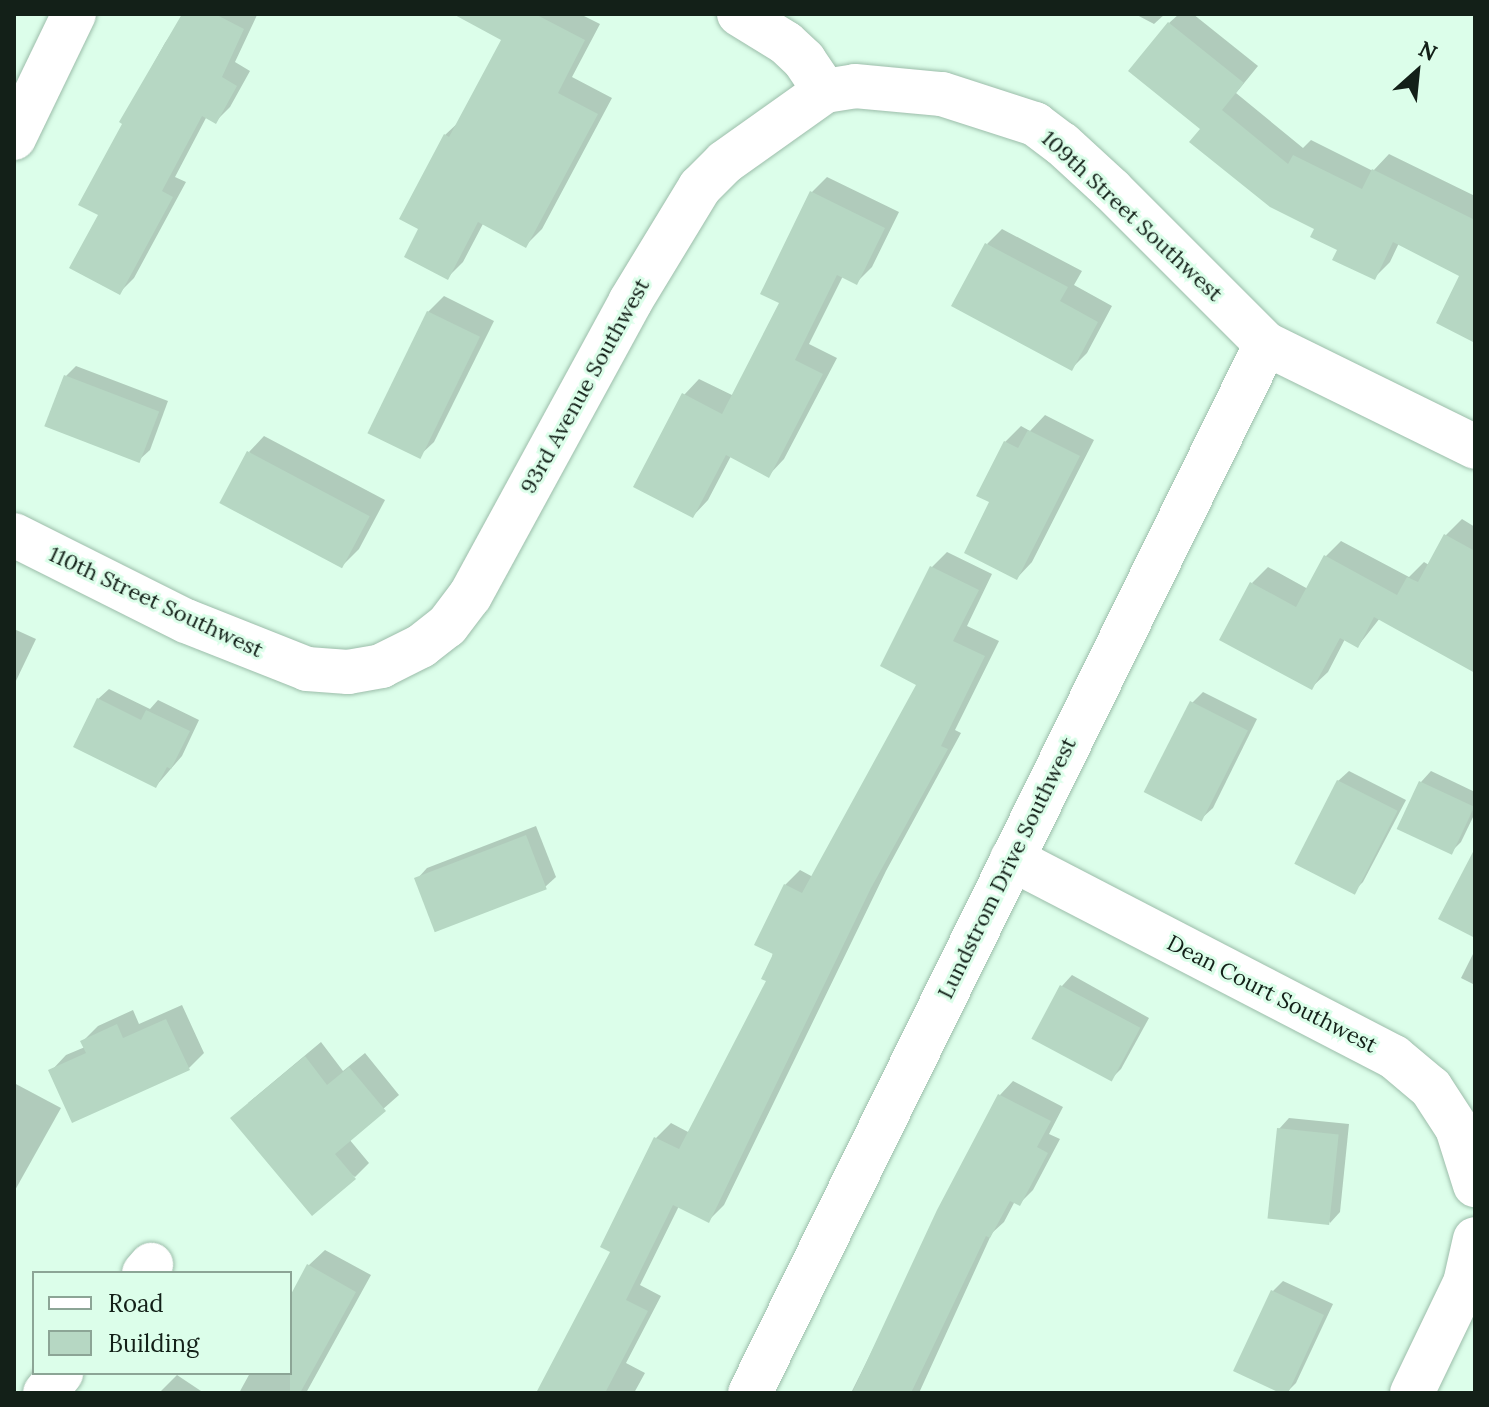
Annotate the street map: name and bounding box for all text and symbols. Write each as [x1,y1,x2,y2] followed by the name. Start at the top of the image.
[1377,32,1457,112] north arrow
[1414,34,1442,67] text: N
[1036,125,1228,307] street label: 109th Street Southwest
[515,274,655,498] street label: 93rd Avenue Southwest
[45,541,267,663] street label: 110th Street Southwest
[932,733,1082,1003] street label: Lundstrom Drive Southwest
[1163,930,1381,1058] street label: Dean Court Southwest
[32,1271,292,1375] legend
[108,1288,164,1319] text: Road
[108,1328,199,1359] text: Building

